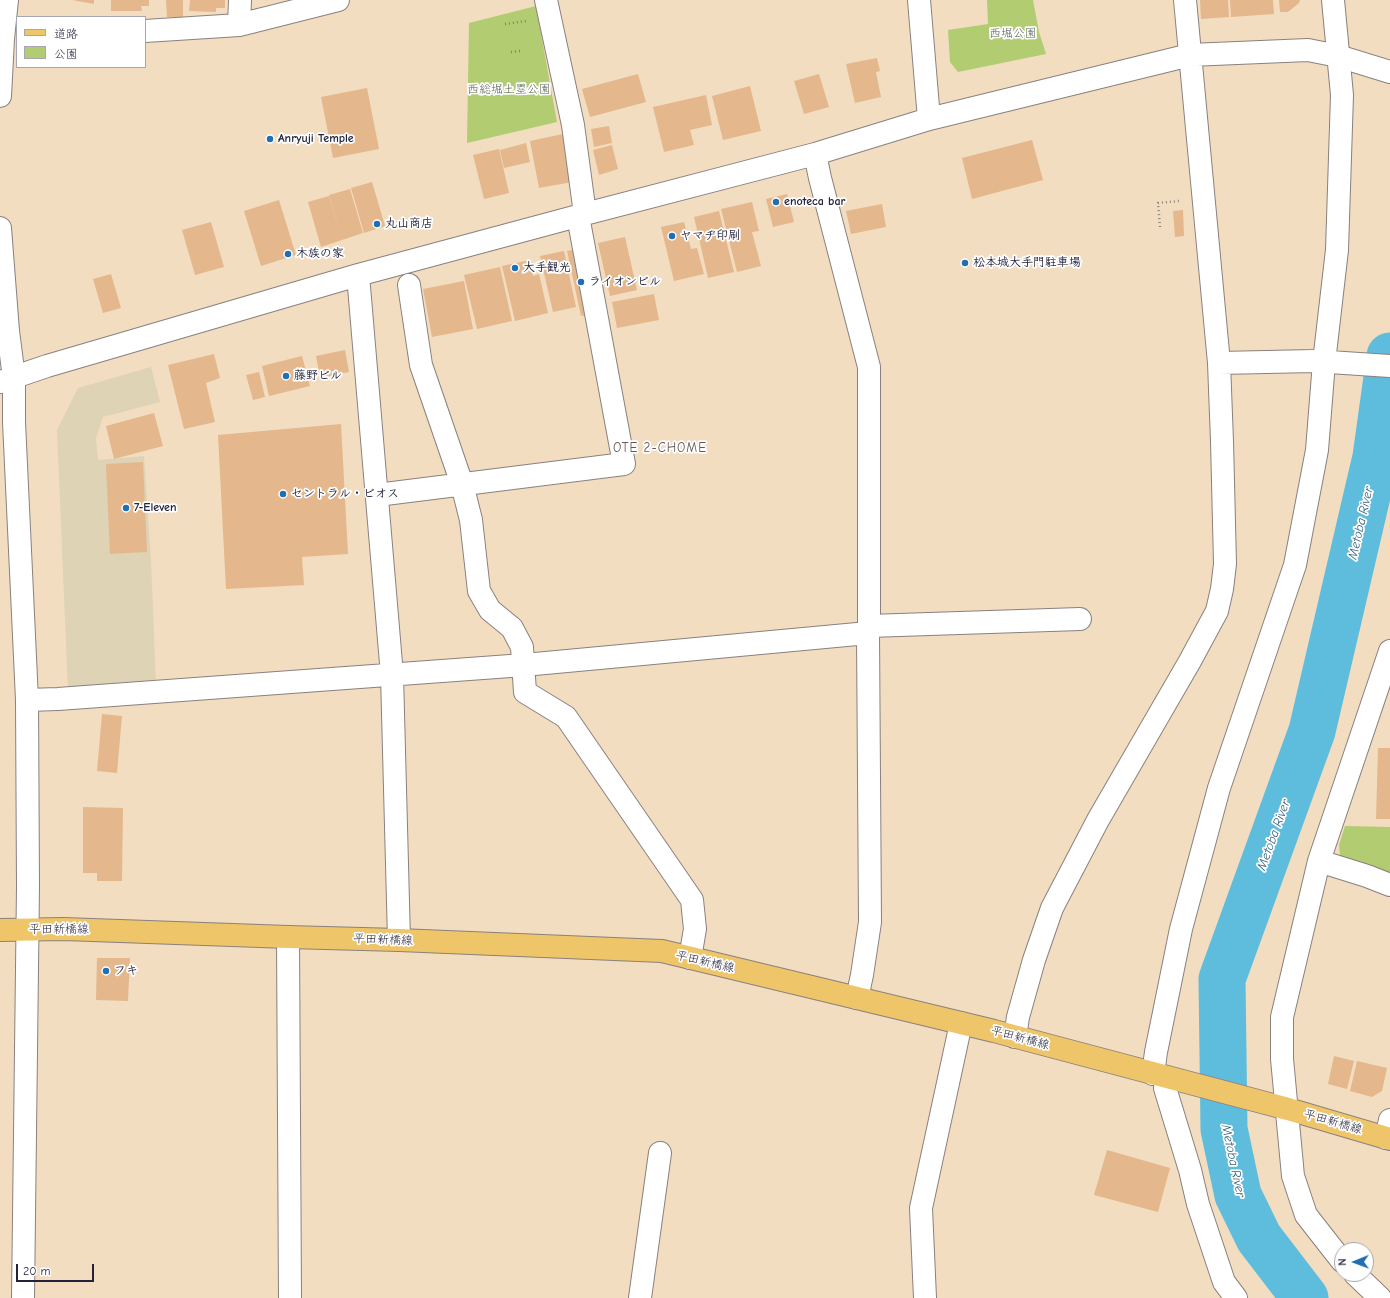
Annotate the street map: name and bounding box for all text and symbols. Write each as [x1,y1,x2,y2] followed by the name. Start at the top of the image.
[16,16,146,68] legend
[54,27,78,41] text: 道路
[989,27,1037,41] park label: 西堀公園
[54,47,78,61] text: 公園
[467,83,551,97] park label: 西総堀土塁公園
[278,132,354,146] place label: Anryuji Temple
[265,134,275,144] marker: Anryuji Temple
[784,195,845,209] place label: enoteca bar
[771,197,781,207] marker: enoteca bar
[385,217,433,231] place label: 丸山商店
[372,219,382,229] marker: 丸山商店
[680,229,740,243] place label: ヤマヂ印刷
[667,231,677,241] marker: ヤマヂ印刷
[296,247,344,261] place label: 木族の家
[283,249,293,259] marker: 木族の家
[973,256,1081,270] place label: 松本城大手門駐車場
[960,258,970,268] marker: 松本城大手門駐車場
[523,261,571,275] place label: 大手観光
[510,263,520,273] marker: 大手観光
[589,275,661,289] place label: ライオンビル
[576,277,586,287] marker: ライオンビル
[294,369,342,383] place label: 藤野ビル
[281,371,291,381] marker: 藤野ビル
[613,440,707,456] district label: OTE 2-CHOME
[1345,485,1377,561] water label: Metoba River
[291,487,399,501] place label: セントラル・ビオス
[278,489,288,499] marker: セントラル・ビオス
[134,501,176,515] place label: 7-Eleven
[121,503,131,513] marker: 7-Eleven
[1254,798,1294,872] water label: Metoba River
[29,923,89,937] street label: 平田新橋線
[353,932,413,948] street label: 平田新橋線
[674,948,736,976] street label: 平田新橋線
[114,964,138,978] place label: フキ
[101,966,111,976] marker: フキ
[989,1023,1051,1053] street label: 平田新橋線
[1302,1107,1364,1137] street label: 平田新橋線
[1218,1123,1248,1199] water label: Metoba River
[1334,1242,1374,1282] north arrow
[18,1256,96,1282] scale bar
[1336,1258,1349,1266] text: N
[23,1264,51,1278] text: 20 m

